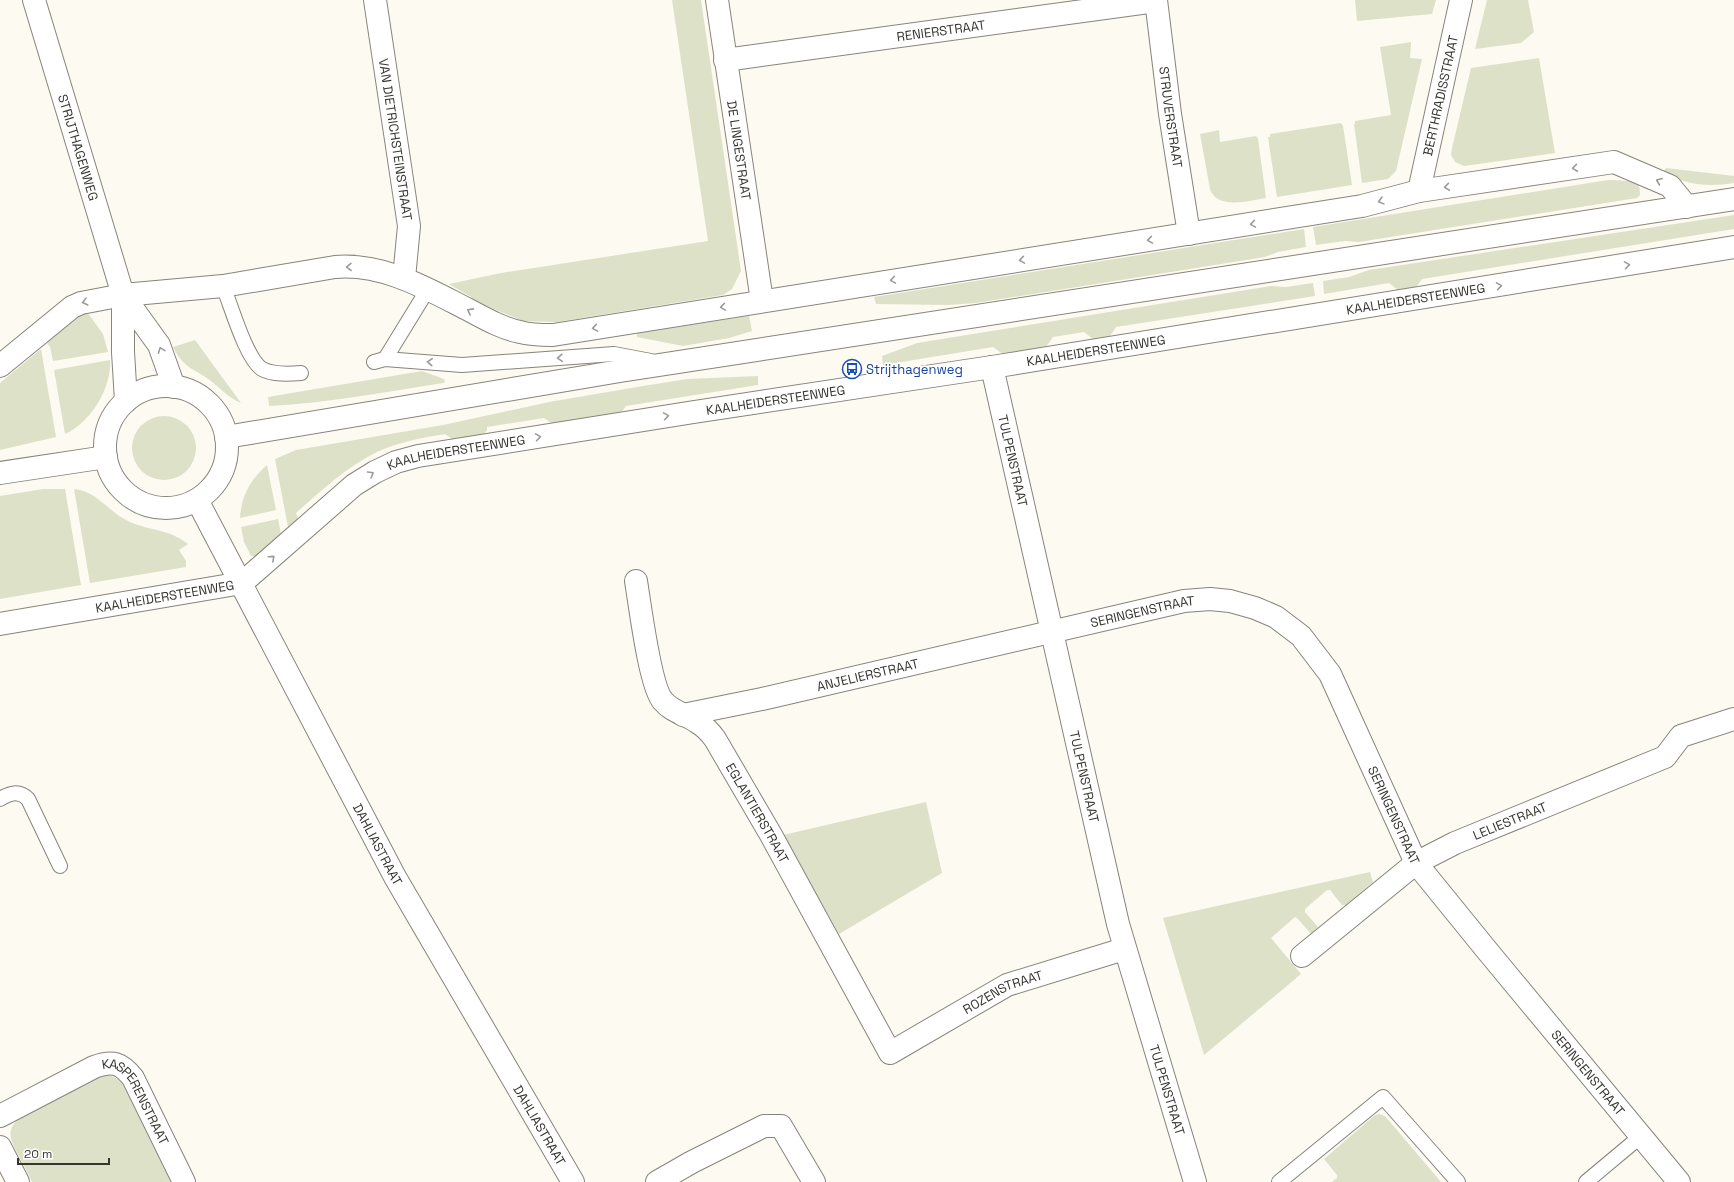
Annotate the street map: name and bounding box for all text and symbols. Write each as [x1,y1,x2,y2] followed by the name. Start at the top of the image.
[896,16,987,45] street label: RENIERSTRAAT
[1419,33,1462,157] street label: BERTHRADISSTRAAT
[375,57,416,222] street label: VAN DIETRICHSTEINSTRAAT
[1155,65,1186,169] street label: STRUVERSTRAAT
[54,92,102,203] street label: STRIJTHAGENWEG
[723,99,755,202] street label: DE LINGESTRAAT
[1572,163,1578,172] one-way arrow
[1655,178,1663,186] one-way arrow
[1444,182,1450,191] one-way arrow
[1378,196,1385,205] one-way arrow
[1250,219,1256,228] one-way arrow
[1147,235,1153,244] one-way arrow
[1018,255,1025,264] one-way arrow
[1624,261,1630,270] one-way arrow
[346,262,353,271] one-way arrow
[890,275,896,284] one-way arrow
[1345,279,1486,319] street label: KAALHEIDERSTEENWEG
[1496,282,1502,290] one-way arrow
[81,298,88,306] one-way arrow
[720,302,726,311] one-way arrow
[467,308,475,316] one-way arrow
[592,323,598,332] one-way arrow
[1025,331,1167,370] street label: KAALHEIDERSTEENWEG
[158,347,166,354] one-way arrow
[557,353,563,362] one-way arrow
[427,358,433,367] one-way arrow
[841,358,863,380] bus stop icon: Strijthagenweg
[866,361,963,378] place label: Strijthagenweg
[705,381,846,419] street label: KAALHEIDERSTEENWEG
[663,412,669,421] one-way arrow
[994,413,1031,509] street label: TULPENSTRAAT
[384,431,526,474] street label: KAALHEIDERSTEENWEG
[535,433,541,441] one-way arrow
[367,472,374,479] one-way arrow
[267,555,275,563] one-way arrow
[94,576,235,617] street label: KAALHEIDERSTEENWEG
[1089,592,1195,631] street label: SERINGENSTRAAT
[815,655,921,695] street label: ANJELIERSTRAAT
[1066,729,1103,825] street label: TULPENSTRAAT
[722,760,793,866] street label: EGLANTIERSTRAAT
[1364,763,1424,868] street label: SERINGENSTRAAT
[1470,798,1550,844] street label: LELIESTRAAT
[349,801,406,889] street label: DAHLIASTRAAT
[960,966,1045,1018] street label: ROZENSTRAAT
[1547,1027,1629,1120] street label: SERINGENSTRAAT
[1145,1042,1189,1138] street label: TULPENSTRAAT
[100,1055,173,1148] street label: KASPERENSTRAAT
[509,1082,570,1169] street label: DAHLIASTRAAT
[18,1140,109,1166] scale bar
[24,1146,52,1162] text: 20 m

